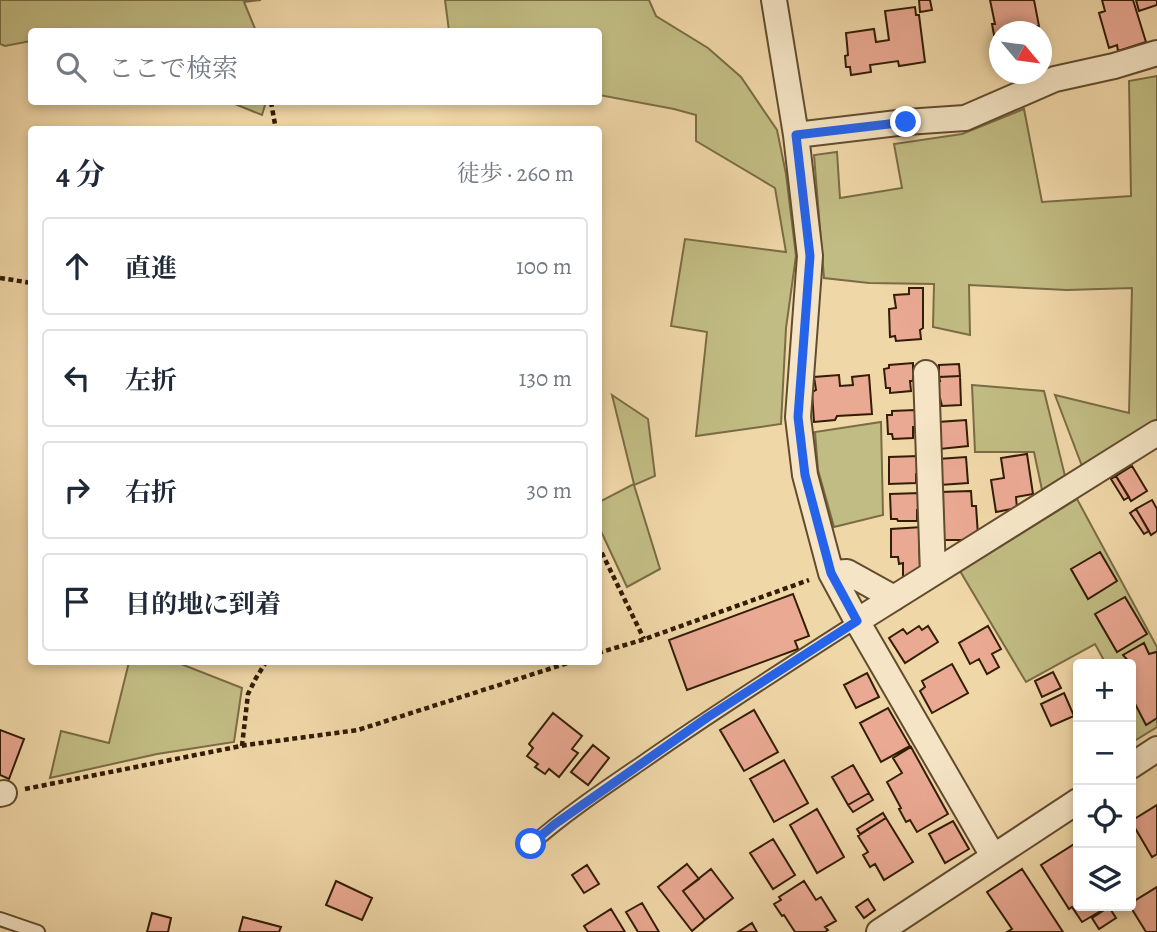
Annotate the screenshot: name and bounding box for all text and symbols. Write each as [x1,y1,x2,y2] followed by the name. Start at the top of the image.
[989,21,1052,84] north arrow
[28,28,602,105] search box
[52,48,90,86] icon: search
[108,51,238,86] text: ここで検索
[890,106,921,137] route end
[56,154,105,194] text: 4 分
[457,158,574,189] text: 徒歩 · 260 m
[58,247,96,285] icon: ahead
[125,251,177,286] text: 直進
[516,251,572,282] text: 100 m
[58,359,96,397] icon: left
[125,363,177,398] text: 左折
[519,363,572,394] text: 130 m
[58,471,96,509] icon: right
[125,475,177,510] text: 右折
[526,475,572,506] text: 30 m
[58,583,96,621] icon: arrive
[125,587,281,622] text: 目的地に到着
[1073,659,1136,911] map controls
[1073,659,1136,722] button: +
[1073,722,1136,785] button: −
[1073,785,1136,848] button: locate
[515,828,546,859] route start
[1073,848,1136,911] button: layers

